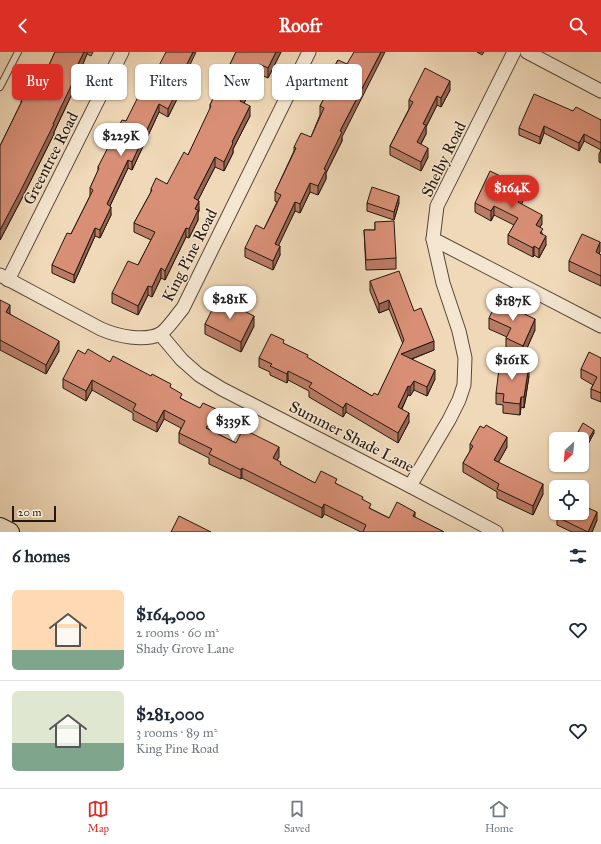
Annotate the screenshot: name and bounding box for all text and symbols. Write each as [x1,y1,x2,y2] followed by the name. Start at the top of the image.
[12,15,34,37] icon: back
[279,15,322,37] text: Roofr
[567,15,589,37] icon: search
[12,64,63,100] chip: Buy
[71,64,127,100] chip: Rent
[135,64,201,100] chip: Filters
[209,64,264,100] chip: New
[272,64,362,100] chip: Apartment
[19,109,82,208] street label: Greentree Road
[417,118,470,200] street label: Shelby Road
[93,123,149,157] pin: $229K
[103,128,139,144] text: $229K
[484,175,540,209] pin: $164K
[494,180,530,196] text: $164K
[158,206,222,305] street label: King Pine Road
[202,286,258,320] pin: $281K
[485,288,541,322] pin: $187K
[212,291,248,307] text: $281K
[495,293,531,309] text: $187K
[484,347,540,381] pin: $161K
[495,352,529,368] text: $161K
[286,397,418,476] street label: Summer Shade Lane
[205,408,261,442] pin: $339K
[216,413,250,429] text: $339K
[549,432,589,472] north arrow
[549,432,589,520] map controls
[549,480,589,520] button: locate
[12,504,56,523] scale bar
[18,506,41,519] text: 20 m
[567,545,589,567] icon: filters
[12,546,70,567] text: 6 homes
[136,604,206,625] text: $164,000
[44,606,92,654] icon: home
[567,619,589,641] icon: heart
[136,625,219,641] text: 2 rooms · 60 m²
[136,641,234,657] text: Shady Grove Lane
[136,704,204,725] text: $281,000
[44,707,92,755] icon: home
[567,720,589,742] icon: heart
[136,725,218,741] text: 3 rooms · 89 m²
[136,741,219,757] text: King Pine Road
[87,798,109,835] tab: Map
[284,798,310,835] tab: Saved
[485,798,514,835] tab: Home

